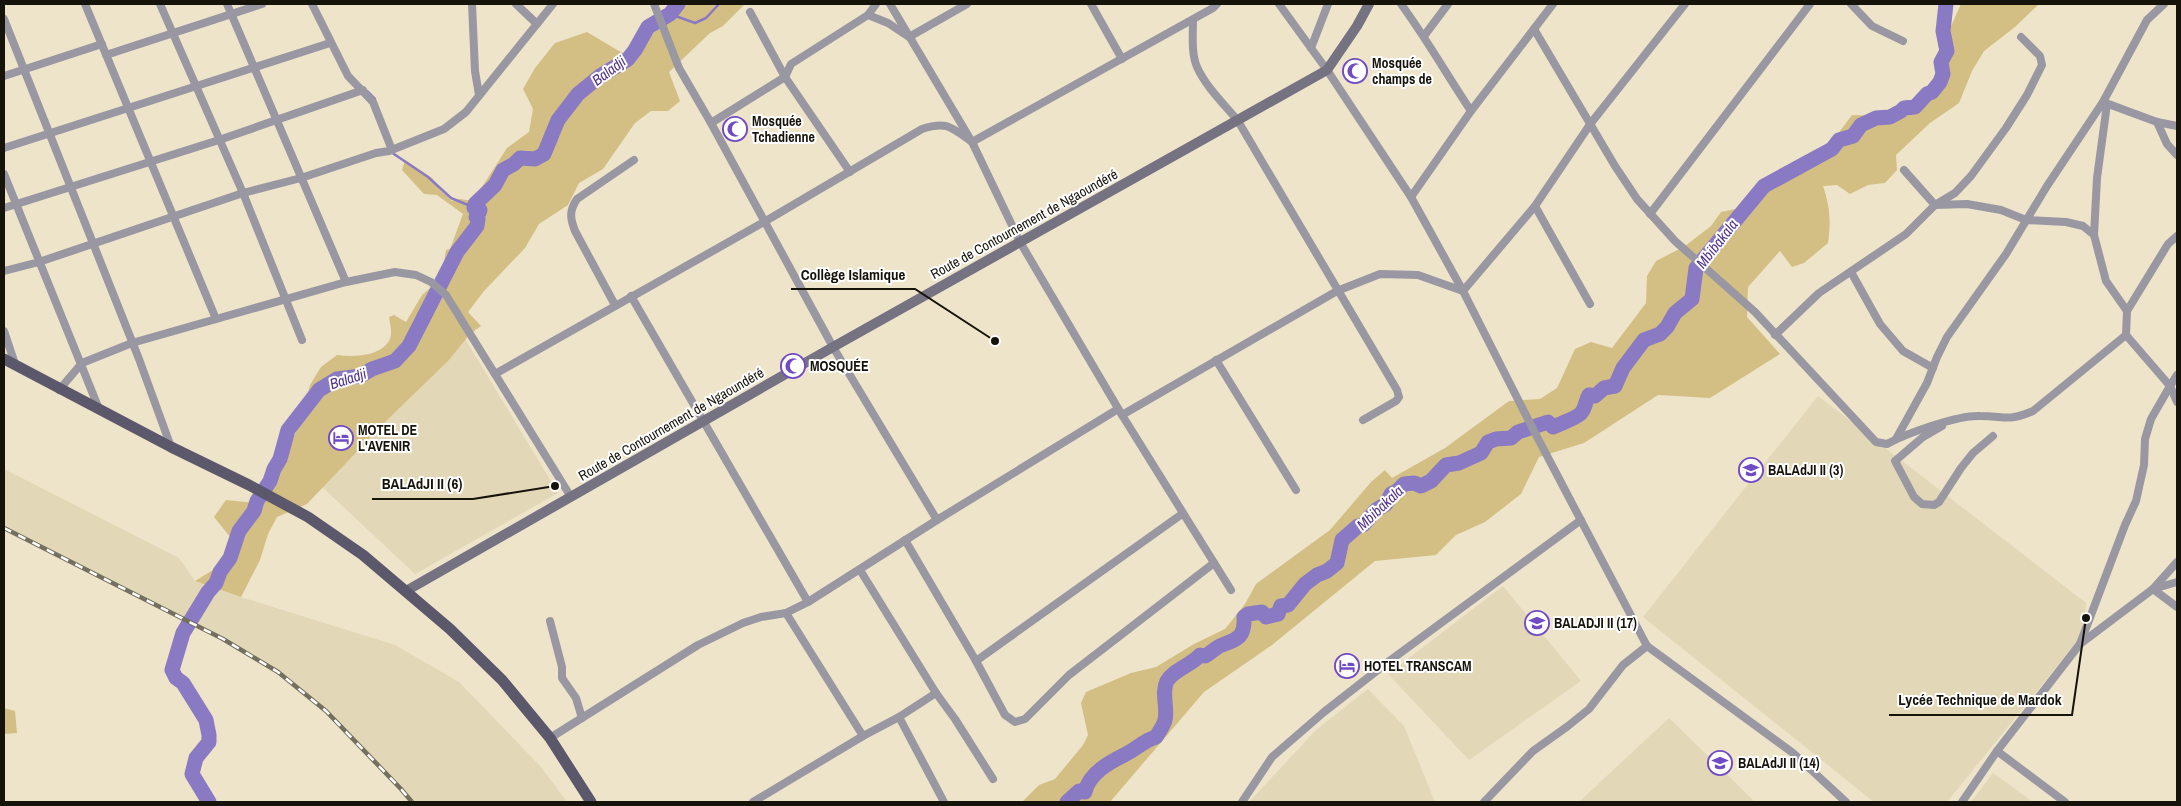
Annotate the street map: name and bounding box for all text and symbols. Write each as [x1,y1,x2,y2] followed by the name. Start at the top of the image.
[587,51,630,90] water label: Baladji
[1372,54,1432,88] place label: Mosquée champs de
[1342,58,1368,84] mosque icon: Mosquée champs de
[752,112,815,146] place label: Mosquée Tchadienne
[722,116,748,142] mosque icon: Mosquée Tchadienne
[927,165,1121,283] street label: Route de Contournement de Ngaoundéré
[1691,215,1742,273] water label: Mbibakala
[791,259,915,289] callout: Collège Islamique
[801,264,905,285] text: Collège Islamique
[780,353,806,379] mosque icon: MOSQUÉE
[810,357,869,375] place label: MOSQUÉE
[327,363,370,394] water label: Baladji
[575,363,767,485] street label: Route de Contournement de Ngaoundéré
[358,421,417,455] place label: MOTEL DE L'AVENIR
[328,425,354,451] hotel icon: MOTEL DE L'AVENIR
[1738,457,1764,483] school or university icon: BALAdJI II (3)
[1768,461,1843,479] place label: BALAdJI II (3)
[372,469,473,499] callout: BALAdJI II (6)
[382,473,462,494] text: BALAdJI II (6)
[1352,480,1408,535] water label: Mbibakala
[1524,610,1550,636] school or university icon: BALADJI II (17)
[1554,614,1637,632] place label: BALADJI II (17)
[1334,653,1360,679] hotel icon: HOTEL TRANSCAM
[1364,657,1472,675] place label: HOTEL TRANSCAM
[1889,685,2072,715] callout: Lycée Technique de Mardok
[1898,689,2062,710] text: Lycée Technique de Mardok
[1707,750,1733,776] school or university icon: BALAdJI II (14)
[1738,754,1820,772] place label: BALAdJI II (14)

